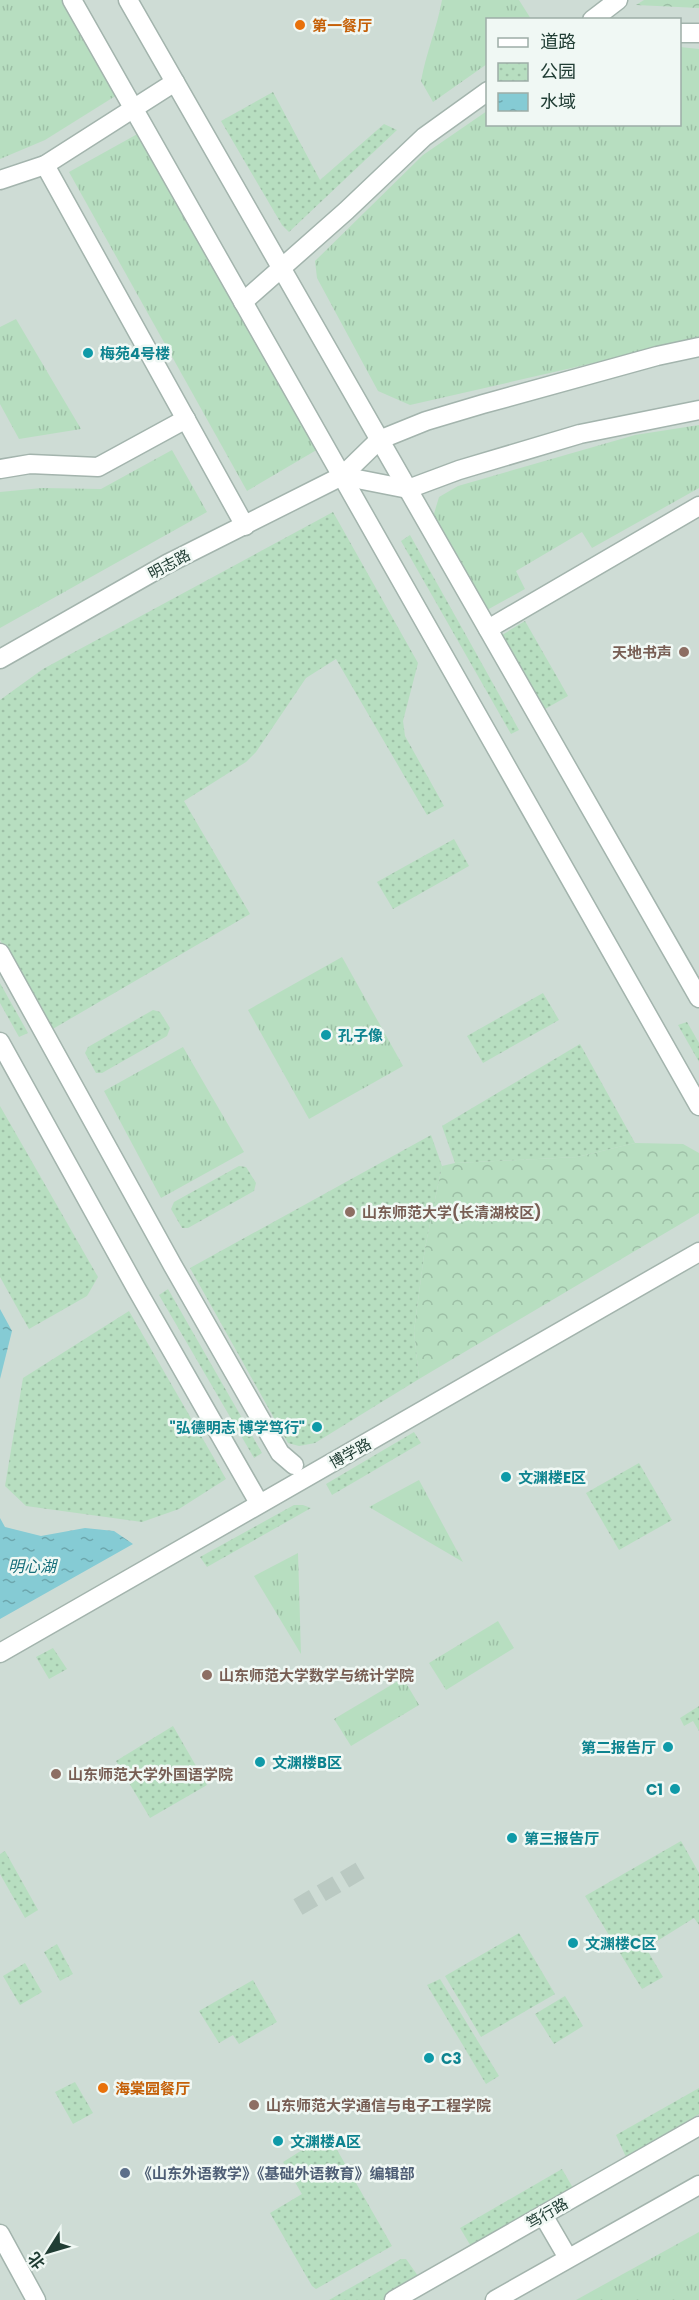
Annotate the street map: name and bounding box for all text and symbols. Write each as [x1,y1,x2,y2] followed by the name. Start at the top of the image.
[312,15,372,36] place label: 第一餐厅
[293,18,307,32] marker: 第一餐厅
[486,18,681,126] legend
[540,29,576,54] text: 道路
[540,59,576,84] text: 公园
[540,89,576,114] text: 水域
[100,343,170,364] place label: 梅苑4号楼
[81,346,95,360] marker: 梅苑4号楼
[144,544,194,584] street label: 明志路
[612,642,672,663] place label: 天地书声
[677,645,691,659] marker: 天地书声
[338,1025,383,1046] place label: 孔子像
[319,1028,333,1042] marker: 孔子像
[362,1202,541,1223] place label: 山东师范大学(长清湖校区)
[343,1205,357,1219] marker: 山东师范大学(长清湖校区)
[169,1417,305,1438] place label: "弘德明志 博学笃行"
[310,1420,324,1434] marker: "弘德明志 博学笃行"
[325,1433,375,1473] street label: 博学路
[518,1467,586,1488] place label: 文渊楼E区
[499,1470,513,1484] marker: 文渊楼E区
[8,1555,59,1578] water label: 明心湖
[219,1665,414,1686] place label: 山东师范大学数学与统计学院
[200,1668,214,1682] marker: 山东师范大学数学与统计学院
[581,1737,656,1758] place label: 第二报告厅
[661,1740,675,1754] marker: 第二报告厅
[272,1752,342,1773] place label: 文渊楼B区
[253,1755,267,1769] marker: 文渊楼B区
[68,1764,233,1785] place label: 山东师范大学外国语学院
[49,1767,63,1781] marker: 山东师范大学外国语学院
[646,1779,663,1800] place label: C1
[668,1782,682,1796] marker: C1
[524,1828,599,1849] place label: 第三报告厅
[505,1831,519,1845] marker: 第三报告厅
[585,1933,656,1954] place label: 文渊楼C区
[566,1936,580,1950] marker: 文渊楼C区
[441,2048,462,2069] place label: C3
[422,2051,436,2065] marker: C3
[115,2078,190,2099] place label: 海棠园餐厅
[96,2081,110,2095] marker: 海棠园餐厅
[266,2095,491,2116] place label: 山东师范大学通信与电子工程学院
[247,2098,261,2112] marker: 山东师范大学通信与电子工程学院
[290,2131,361,2152] place label: 文渊楼A区
[271,2134,285,2148] marker: 文渊楼A区
[137,2163,415,2184] place label: 《山东外语教学》《基础外语教育》编辑部
[118,2166,132,2180] marker: 《山东外语教学》《基础外语教育》编辑部
[522,2193,572,2233] street label: 笃行路
[18,2222,78,2282] north arrow
[22,2247,50,2274] text: 北

